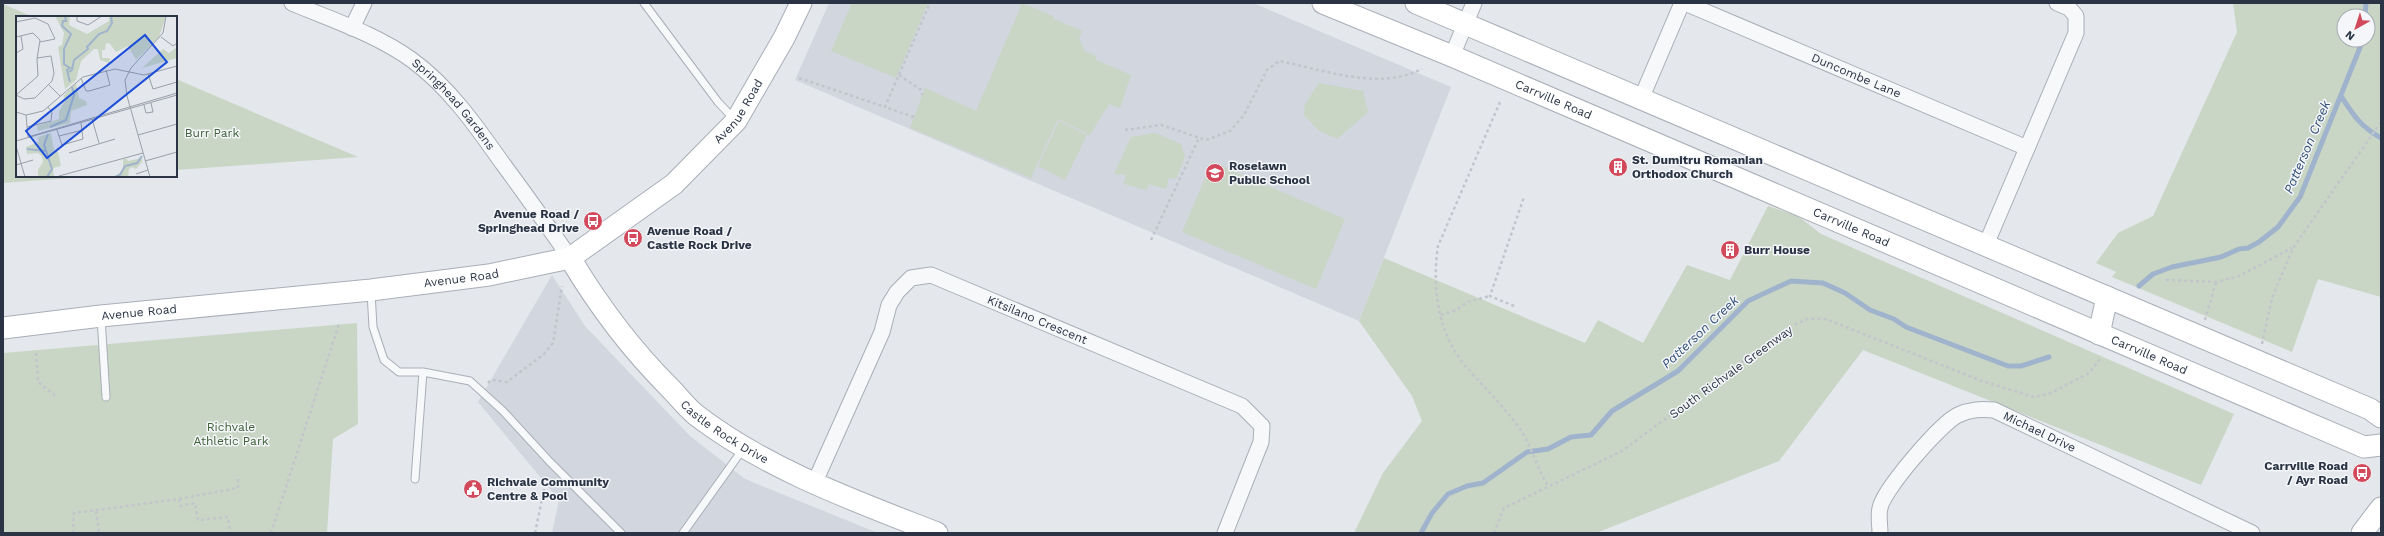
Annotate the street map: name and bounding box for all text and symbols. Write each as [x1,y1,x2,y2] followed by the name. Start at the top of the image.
[2336,8,2376,48] north arrow
[16,16,177,177] inset map
[2343,28,2357,43] text: N
[1809,50,1903,101] street label: Duncombe Lane
[409,55,498,153] street label: Springhead Gardens
[711,77,766,146] street label: Avenue Road
[1513,77,1594,122] street label: Carrville Road
[2281,97,2334,196] water label: Patterson Creek
[185,126,240,140] park label: Burr Park
[1632,153,1763,181] place label: St. Dumitru Romanian Orthodox Church
[1607,156,1629,178] building icon: St. Dumitru Romanian Orthodox Church
[1229,159,1310,187] place label: Roselawn Public School
[1204,162,1226,184] school or university icon: Roselawn Public School
[1811,205,1892,250] street label: Carrville Road
[478,207,579,235] place label: Avenue Road / Springhead Drive
[582,210,604,232] bus stop icon: Avenue Road / Springhead Drive
[647,224,752,252] place label: Avenue Road / Castle Rock Drive
[622,227,644,249] bus stop icon: Avenue Road / Castle Rock Drive
[1719,239,1741,261] building icon: Burr House
[1744,243,1810,257] place label: Burr House
[423,266,500,290] street label: Avenue Road
[1659,292,1742,371] water label: Patterson Creek
[985,293,1089,347] street label: Kitsilano Crescent
[101,302,178,323] street label: Avenue Road
[1667,322,1796,421] street label: South Richvale Greenway
[2109,332,2190,377] street label: Carrville Road
[678,397,771,467] street label: Castle Rock Drive
[2001,408,2078,455] street label: Michael Drive
[193,420,269,448] park label: Richvale Athletic Park
[2264,459,2348,487] place label: Carrville Road / Ayr Road
[2351,462,2373,484] bus stop icon: Carrville Road / Ayr Road
[487,475,609,503] place label: Richvale Community Centre & Pool
[462,478,484,500] public building icon: Richvale Community Centre & Pool

